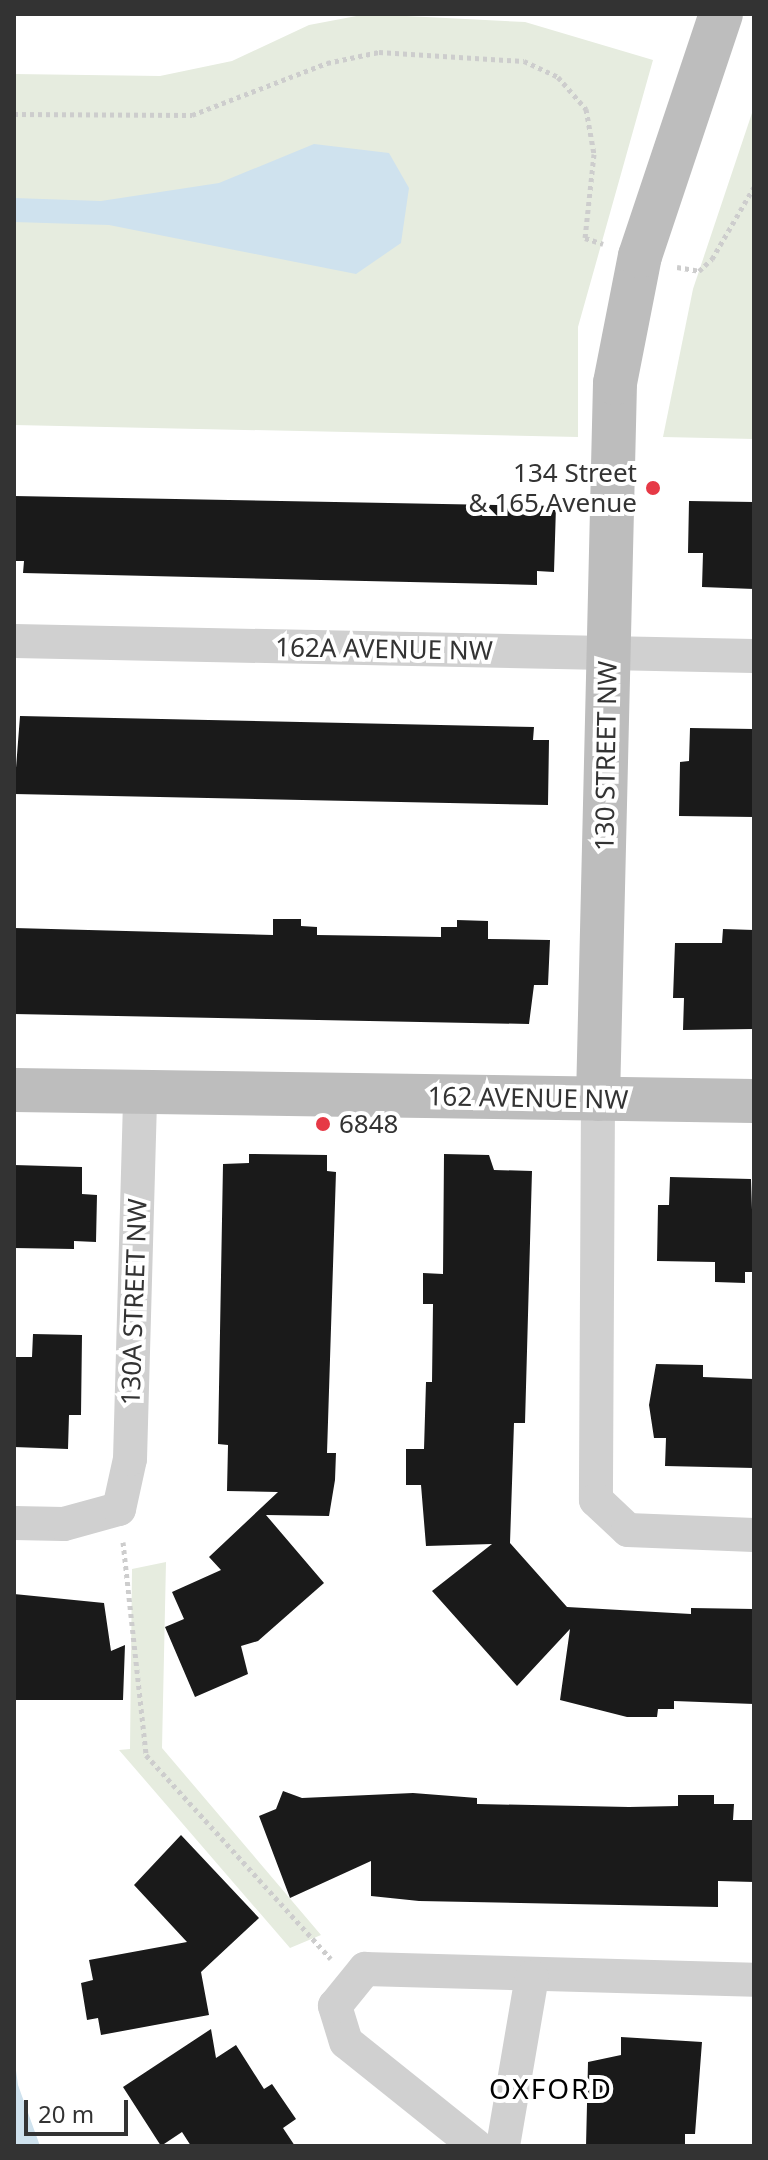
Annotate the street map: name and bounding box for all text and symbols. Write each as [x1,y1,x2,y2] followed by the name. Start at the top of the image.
[469,457,637,518] place label: 134 Street & 165 Avenue
[644,479,662,497] marker: 134 Street & 165 Avenue
[275,632,493,666] street label: 162A AVENUE NW
[589,661,623,851] street label: 130 STREET NW
[427,1081,629,1115] street label: 162 AVENUE NW
[339,1108,398,1140] place label: 6848
[314,1115,332,1133] marker: 6848
[115,1198,153,1406] street label: 130A STREET NW
[489,2071,613,2105] district label: OXFORD
[28,2084,132,2134] scale bar
[38,2097,94,2130] text: 20 m

